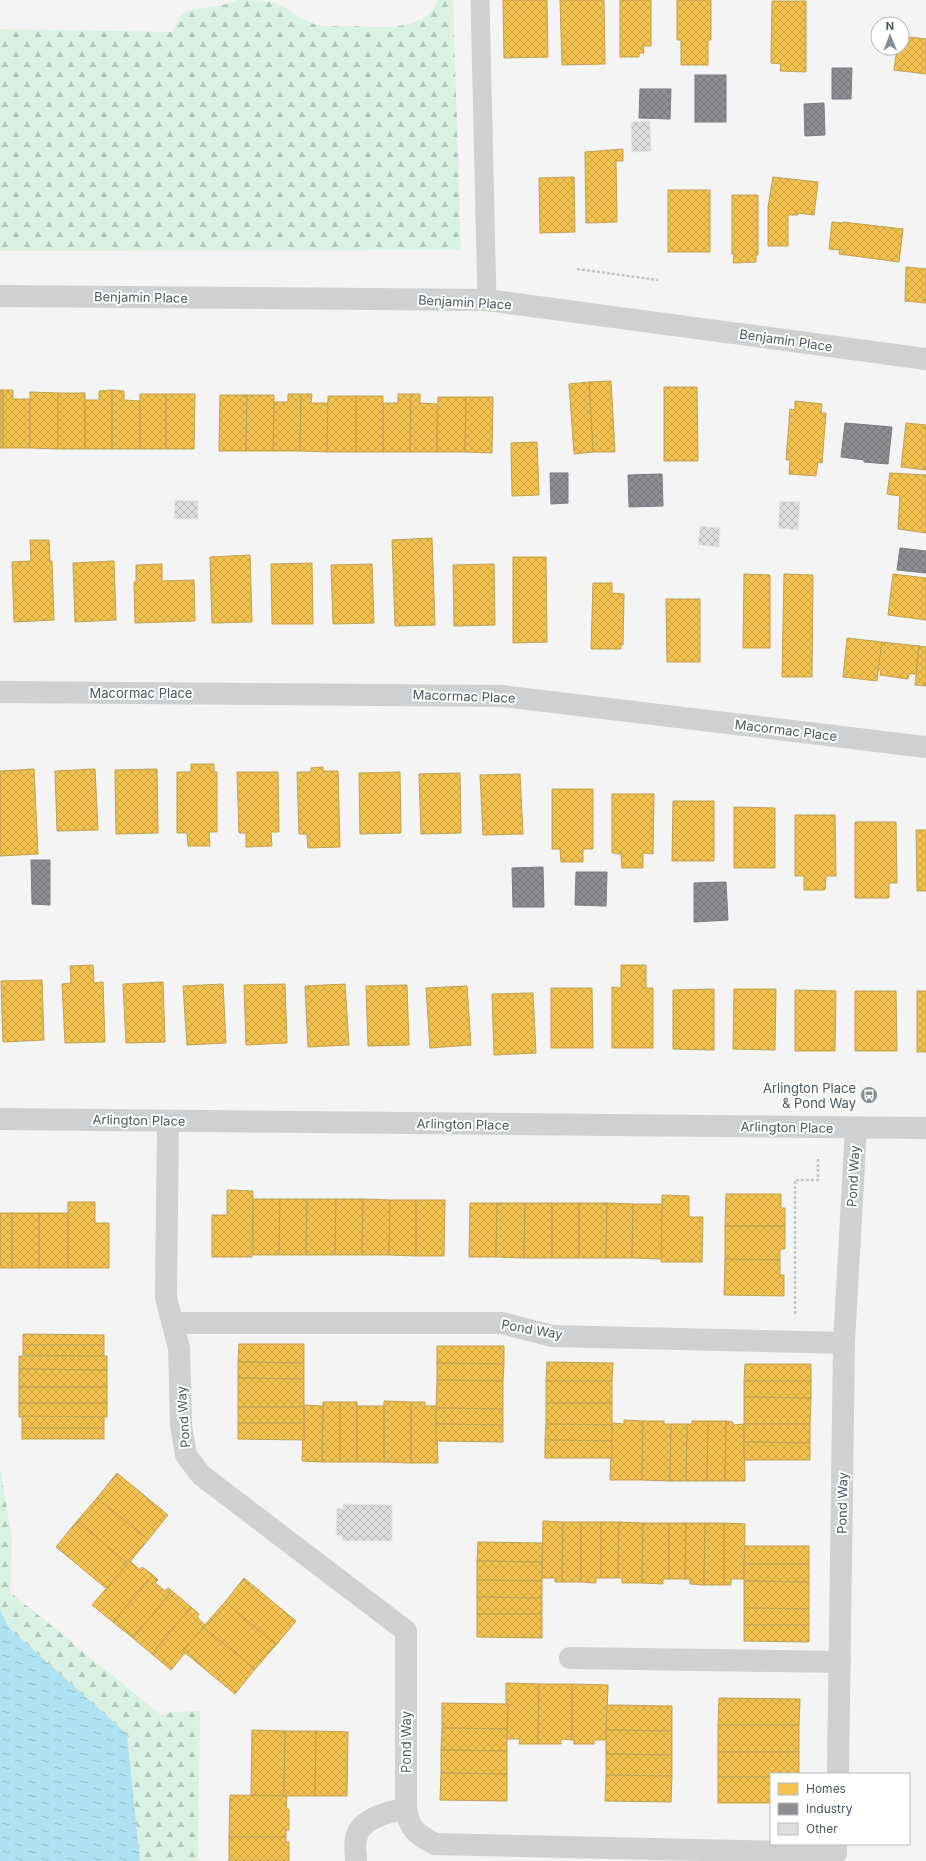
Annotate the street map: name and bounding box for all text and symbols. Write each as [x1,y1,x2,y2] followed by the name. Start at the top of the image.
[870,16,910,56] north arrow
[886,19,894,33] text: N
[94,288,188,306] street label: Benjamin Place
[418,292,512,312] street label: Benjamin Place
[738,326,834,354] street label: Benjamin Place
[90,685,192,701] street label: Macormac Place
[412,686,516,706] street label: Macormac Place
[734,716,838,744] street label: Macormac Place
[763,1080,856,1111] place label: Arlington Place & Pond Way
[859,1085,879,1105] bus stop icon: Arlington Place & Pond Way
[92,1111,186,1129] street label: Arlington Place
[416,1115,510,1133] street label: Arlington Place
[740,1118,834,1136] street label: Arlington Place
[843,1145,863,1207] street label: Pond Way
[500,1316,564,1342] street label: Pond Way
[173,1386,193,1448] street label: Pond Way
[833,1472,851,1534] street label: Pond Way
[398,1711,414,1773] street label: Pond Way
[770,1773,910,1845] legend
[806,1781,846,1796] text: Homes
[806,1801,853,1816] text: Industry
[806,1821,838,1836] text: Other

